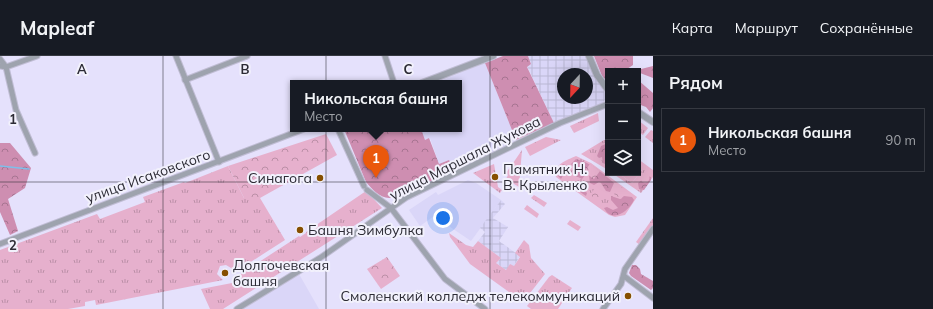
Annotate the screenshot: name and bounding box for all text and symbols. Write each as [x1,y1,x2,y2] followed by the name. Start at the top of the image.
[20,16,94,40] text: Mapleaf
[672,19,713,37] text: Карта
[735,19,798,37] text: Маршрут
[820,19,913,37] text: Сохранённые
[77,61,87,77] text: A
[241,61,250,77] text: B
[404,61,413,77] text: C
[557,68,593,104] north arrow
[605,68,641,176] map controls
[605,68,641,104] button: +
[669,72,723,93] text: Рядом
[290,80,462,132] popup
[304,89,448,108] text: Никольская башня
[605,104,641,140] button: −
[304,108,343,124] text: Место
[9,111,17,127] text: 1
[386,112,544,204] street label: улица Маршала Жукова
[708,123,852,142] text: Никольская башня
[679,132,687,148] text: 1
[886,132,916,148] text: 90 m
[605,140,641,176] button: layers
[708,142,746,158] text: Место
[83,145,213,207] street label: улица Исаковского
[363,145,389,178] pin: 1
[503,160,588,194] place label: Памятник Н. В. Крыленко
[248,169,312,187] place label: Синагога
[490,172,500,182] marker: Памятник Н. В. Крыленко
[315,173,325,183] marker: Синагога
[433,208,453,228] your location
[308,221,424,239] place label: Башня Зимбулка
[295,225,305,235] marker: Башня Зимбулка
[9,237,17,253] text: 2
[233,256,329,290] place label: Долгочевская башня
[220,268,230,278] marker: Долгочевская башня
[340,287,620,305] place label: Смоленский колледж телекоммуникаций
[623,291,633,301] marker: Смоленский колледж телекоммуникаций

